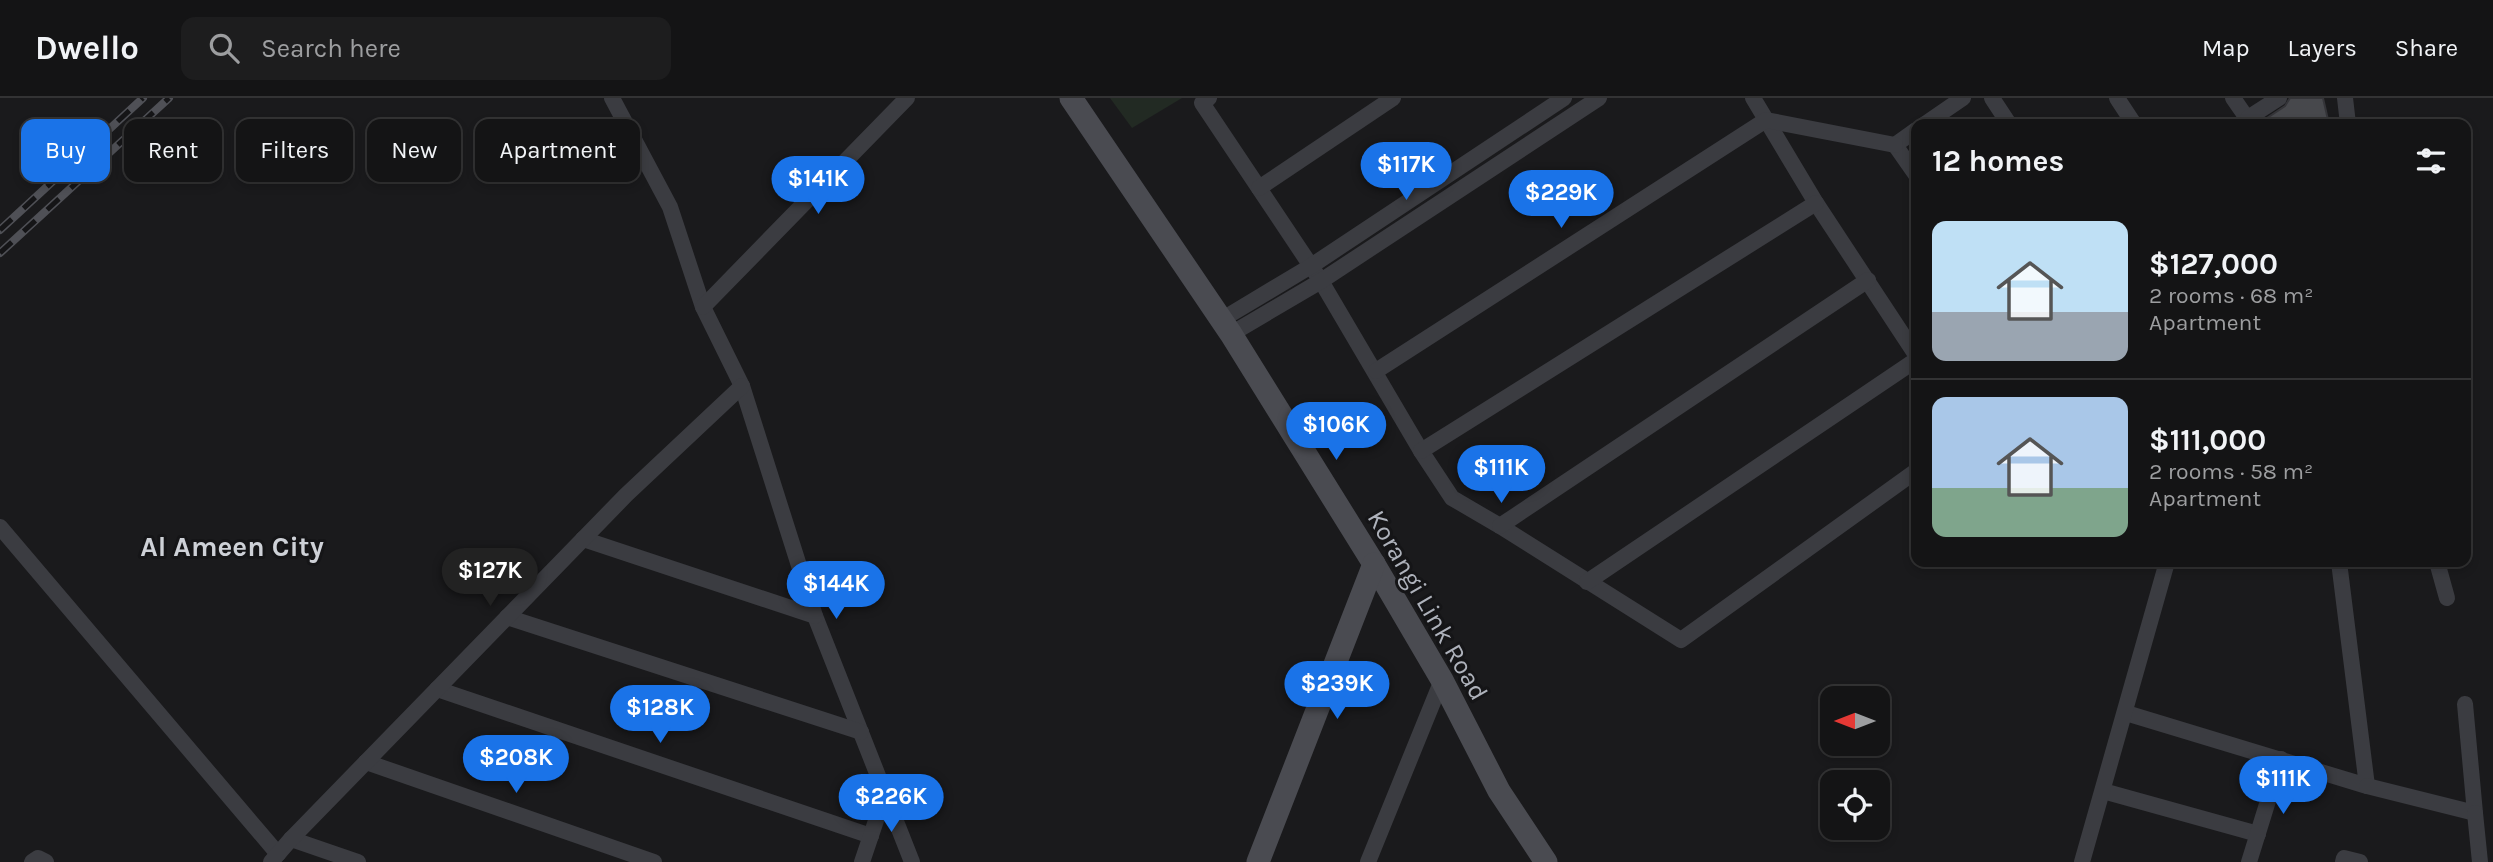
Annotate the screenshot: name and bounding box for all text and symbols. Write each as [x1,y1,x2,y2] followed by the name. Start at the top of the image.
[181,17,671,80] search box
[35,29,139,67] text: Dwello
[205,29,243,67] icon: search
[261,33,401,64] text: Search here
[2202,34,2250,62] text: Map
[2288,34,2357,62] text: Layers
[2395,34,2458,62] text: Share
[21,119,110,182] chip: Buy
[124,119,222,182] chip: Rent
[236,119,353,182] chip: Filters
[367,119,461,182] chip: New
[475,119,640,182] chip: Apartment
[1357,142,1455,202] pin: $117K
[2412,142,2450,180] icon: filters
[1932,143,2064,179] text: 12 homes
[1377,151,1435,178] text: $117K
[769,156,867,216] pin: $141K
[788,165,848,192] text: $141K
[1512,170,1610,230] pin: $229K
[1525,179,1597,206] text: $229K
[2149,246,2278,282] text: $127,000
[1988,249,2072,333] icon: home
[2149,282,2313,309] text: 2 rooms · 68 m²
[2149,309,2261,336] text: Apartment
[1287,402,1385,462] pin: $106K
[1302,411,1370,438] text: $106K
[2149,422,2266,458] text: $111,000
[1988,425,2072,509] icon: home
[1452,446,1550,505] pin: $111K
[1473,454,1529,481] text: $111K
[2149,458,2313,485] text: 2 rooms · 58 m²
[2149,485,2261,512] text: Apartment
[1361,505,1495,706] street label: Korangi Link Road
[140,530,324,563] district label: Al Ameen City
[441,548,539,608] pin: $127K
[458,557,522,584] text: $127K
[787,561,885,621] pin: $144K
[803,570,869,597] text: $144K
[1288,662,1386,721] pin: $239K
[1300,670,1374,697] text: $239K
[611,686,709,745] pin: $128K
[1820,686,1890,756] north arrow
[1820,686,1890,840] map controls
[626,694,694,721] text: $128K
[467,736,565,795] pin: $208K
[479,744,553,771] text: $208K
[2234,756,2332,816] pin: $111K
[2255,765,2311,792] text: $111K
[1820,770,1890,840] button: locate
[842,774,940,834] pin: $226K
[855,783,927,810] text: $226K

